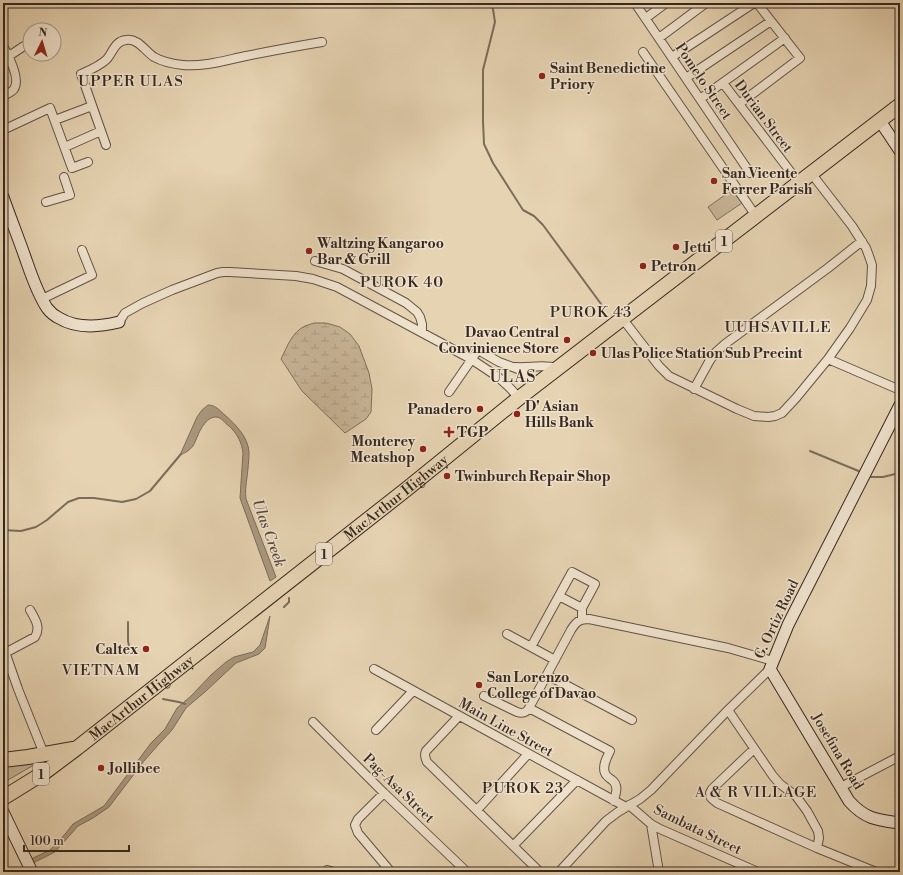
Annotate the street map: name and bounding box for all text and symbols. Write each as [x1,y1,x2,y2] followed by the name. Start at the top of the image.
[22,22,62,62] north arrow
[38,26,48,40] text: N
[671,40,735,123] street label: Pomelo Street
[550,60,667,94] place label: Saint Benedictine Priory
[537,71,547,81] marker: Saint Benedictine Priory
[78,72,184,91] district label: UPPER ULAS
[730,77,796,156] street label: Durian Street
[722,165,813,199] place label: San Vicente Ferrer Parish
[709,176,719,186] marker: San Vicente Ferrer Parish
[716,230,732,252] road number: 1
[316,235,444,269] place label: Waltzing Kangaroo Bar & Grill
[682,239,712,257] place label: Jetti
[671,242,681,252] marker: Jetti
[304,246,314,256] marker: Waltzing Kangaroo Bar & Grill
[651,258,697,276] place label: Petron
[638,261,648,271] marker: Petron
[360,273,444,292] district label: PUROK 40
[550,303,632,322] district label: PUROK 43
[724,318,832,337] district label: UUHSAVILLE
[439,324,559,358] place label: Davao Central Convinience Store
[562,335,572,345] marker: Davao Central Convinience Store
[601,345,804,363] place label: Ulas Police Station Sub Precint
[588,348,598,358] marker: Ulas Police Station Sub Precint
[489,367,537,387] district label: ULAS
[525,398,594,432] place label: D' Asian Hills Bank
[408,401,472,419] place label: Panadero
[475,404,485,414] marker: Panadero
[512,409,522,419] marker: D' Asian Hills Bank
[457,424,488,442] place label: TGP
[444,427,454,437] marker: TGP
[350,433,416,467] place label: Monterey Meatshop
[418,444,428,454] marker: Monterey Meatshop
[341,451,452,545] street label: MacArthur Highway
[455,468,611,486] place label: Twinburch Repair Shop
[442,471,452,481] marker: Twinburch Repair Shop
[247,497,290,570] water label: Ulas Creek
[316,543,332,565] road number: 1
[751,577,803,662] street label: G. Ortiz Road
[95,641,139,659] place label: Caltex
[141,644,151,654] marker: Caltex
[86,652,198,745] street label: MacArthur Highway
[61,661,140,680] district label: VIETNAM
[487,669,596,703] place label: San Lorenzo College of Davao
[474,680,484,690] marker: San Lorenzo College of Davao
[455,694,556,761] street label: Main Line Street
[807,709,867,793] street label: Josefina Road
[359,750,438,827] street label: Pag-Asa Street
[107,760,161,778] place label: Jollibee
[33,763,49,785] road number: 1
[96,763,106,773] marker: Jollibee
[482,779,564,798] district label: PUROK 23
[694,783,817,802] district label: A & R VILLAGE
[651,801,745,859] street label: Sambata Street
[24,827,129,853] scale bar
[30,834,64,849] text: 100 m

